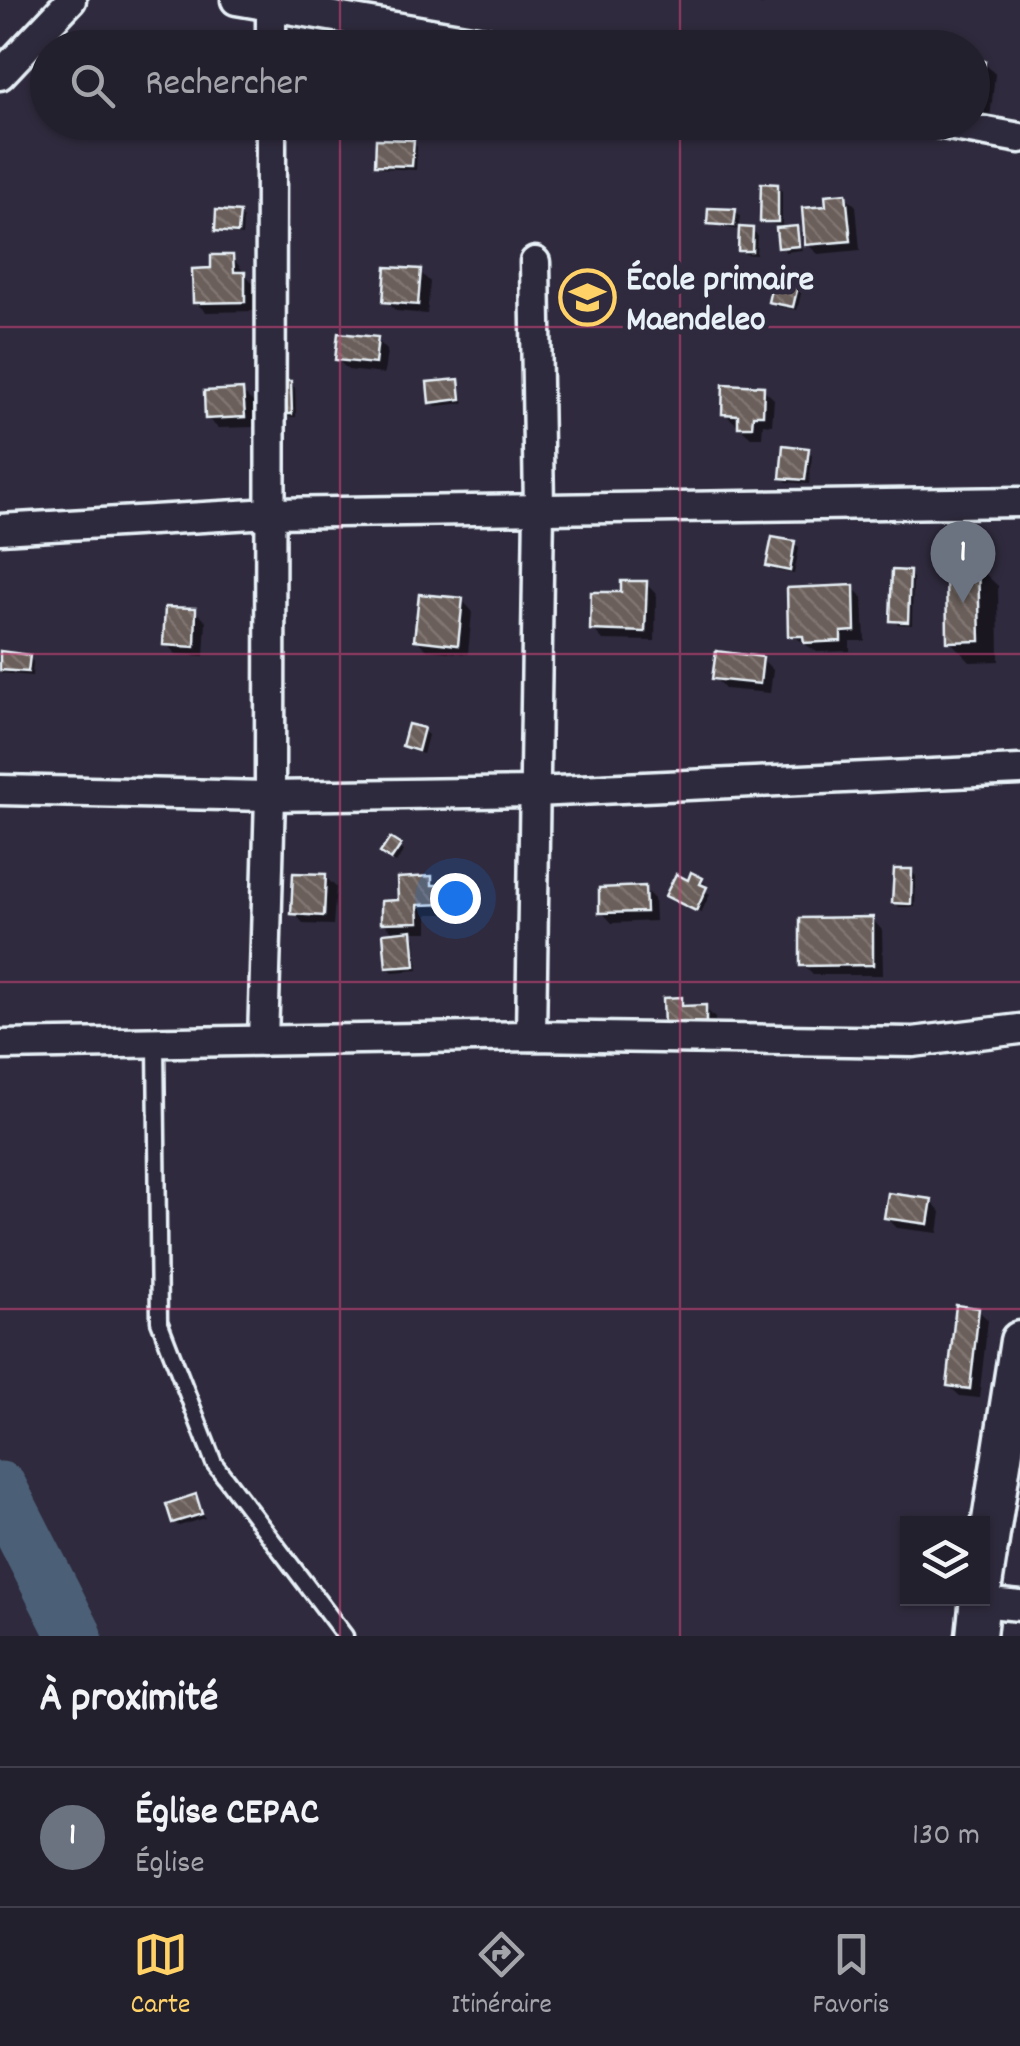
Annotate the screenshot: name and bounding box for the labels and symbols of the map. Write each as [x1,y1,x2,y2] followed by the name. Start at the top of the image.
[626,257,814,347] place label: École primaire Maendeleo
[557,267,617,327] school or university icon: École primaire Maendeleo
[930,520,996,603] pin: 1
[430,873,481,924] your location

